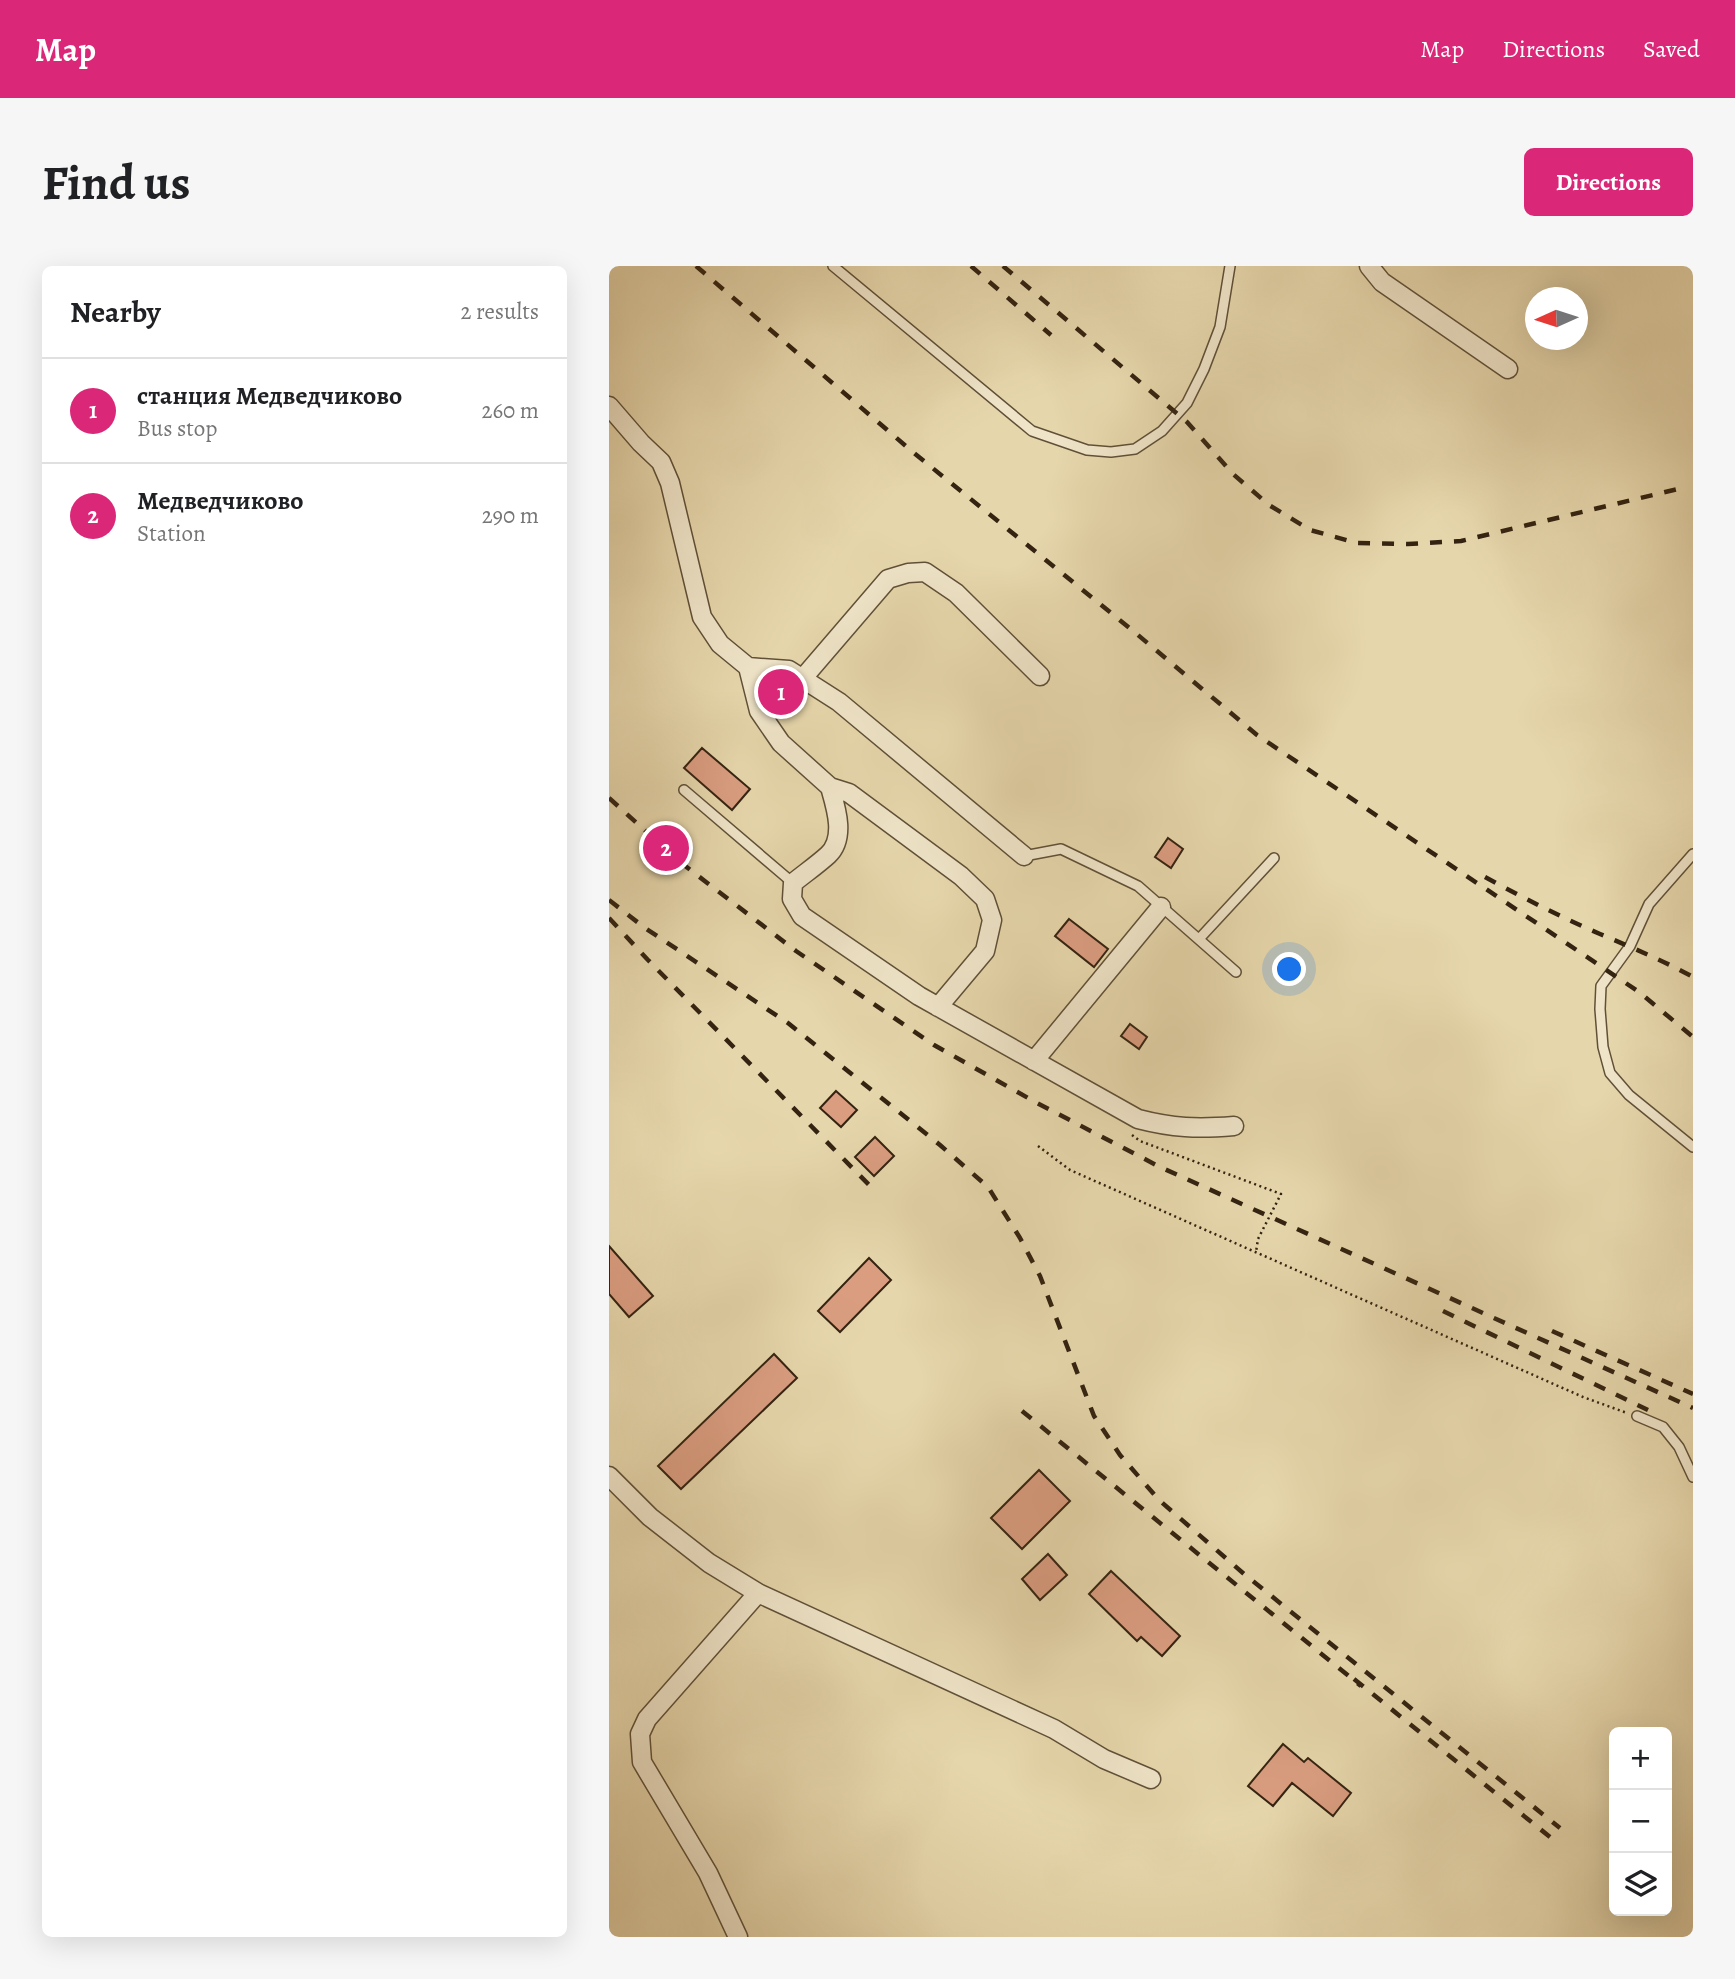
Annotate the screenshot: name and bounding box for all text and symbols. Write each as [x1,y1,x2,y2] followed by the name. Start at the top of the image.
[35,27,96,72] text: Map
[1420,33,1464,65] text: Map
[1502,33,1605,65] text: Directions
[1643,33,1700,65] text: Saved
[1524,148,1693,216] button: Directions
[42,149,190,216] text: Find us
[1525,287,1588,350] north arrow
[70,292,161,332] text: Nearby
[461,296,539,327] text: 2 results
[137,378,402,413] text: станция Медведчиково
[89,395,97,426] text: 1
[481,395,539,426] text: 260 m
[137,413,217,444] text: Bus stop
[137,483,303,518] text: Медведчиково
[87,500,99,531] text: 2
[482,500,539,531] text: 290 m
[137,518,206,549] text: Station
[758,666,804,718] pin: 1
[643,822,689,874] pin: 2
[1272,952,1306,986] your location
[1609,1727,1672,1916] map controls
[1609,1727,1672,1790] button: +
[1609,1790,1672,1853] button: −
[1609,1853,1672,1916] button: layers

